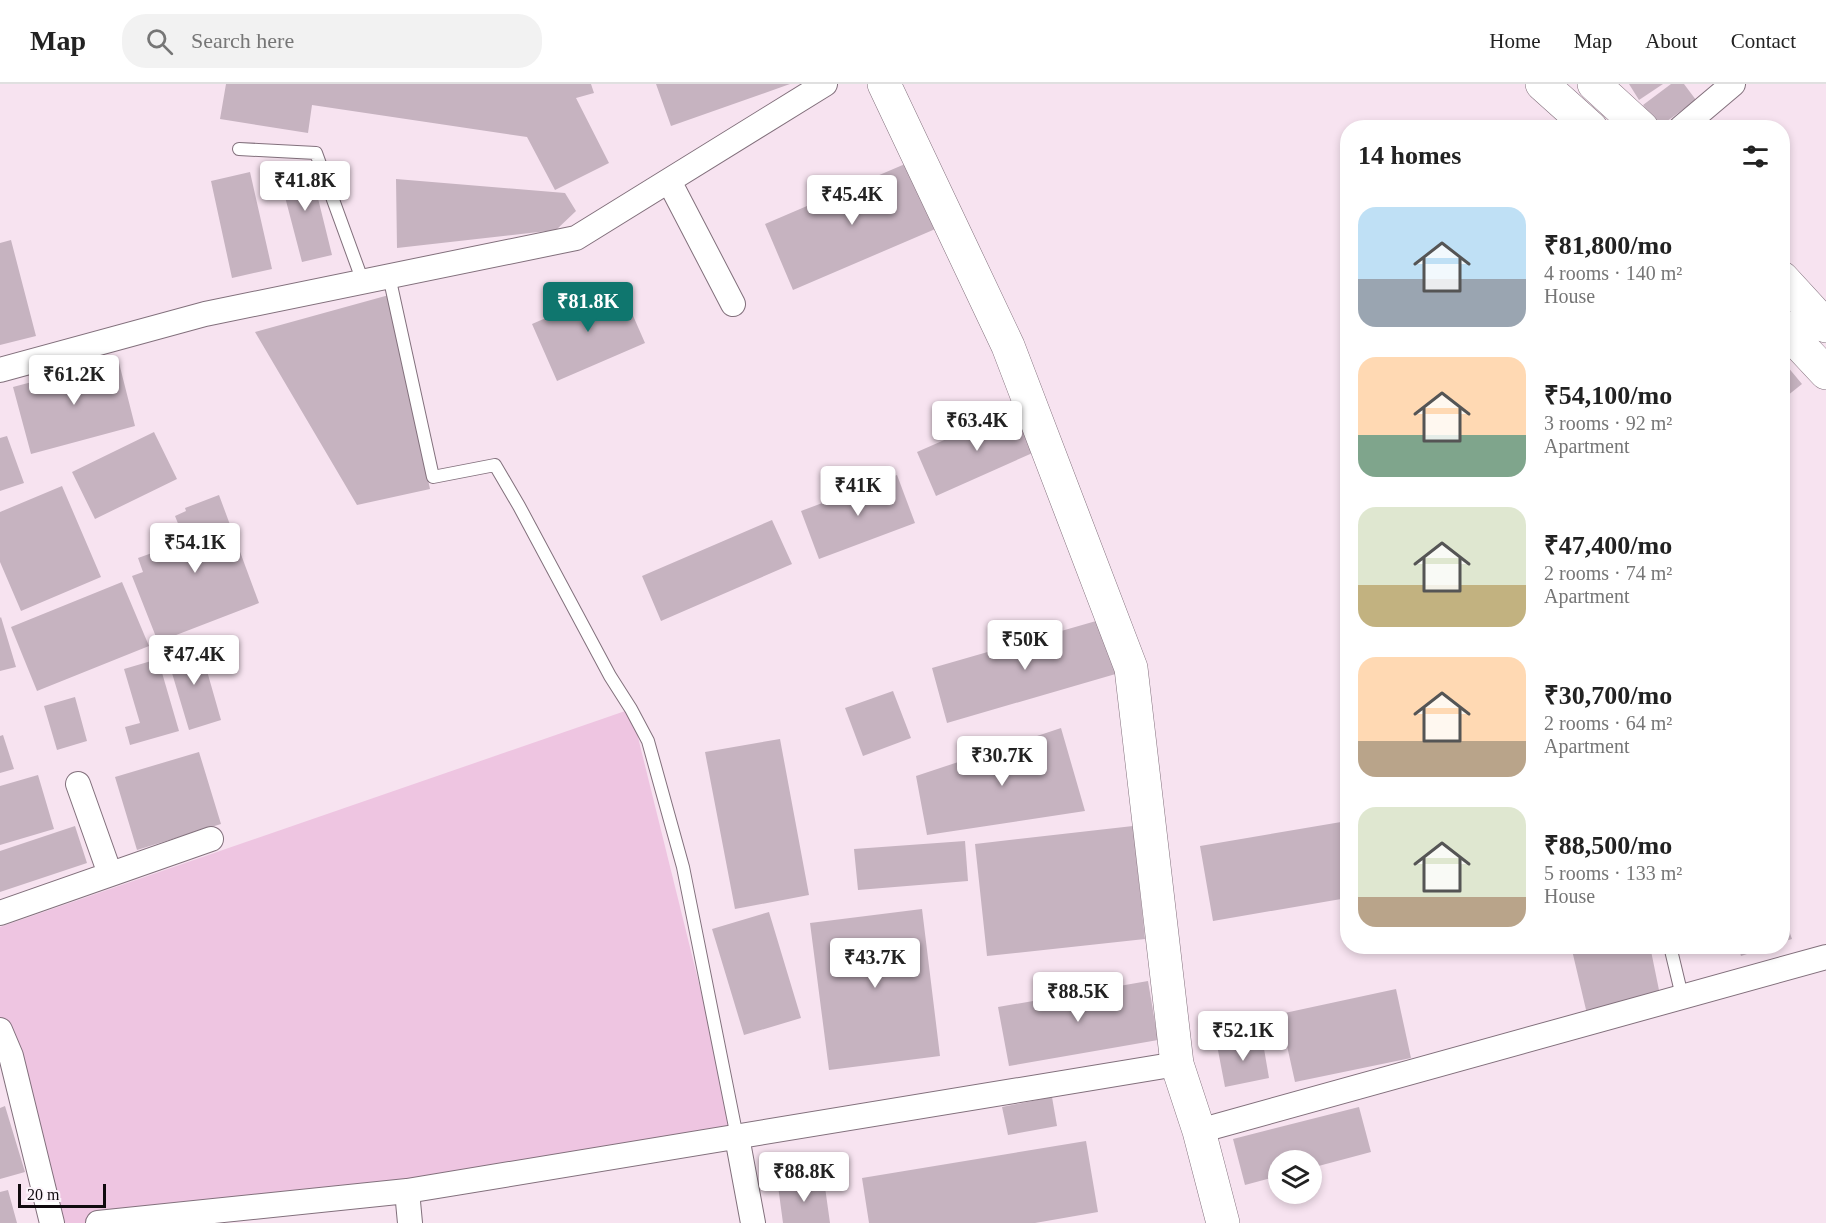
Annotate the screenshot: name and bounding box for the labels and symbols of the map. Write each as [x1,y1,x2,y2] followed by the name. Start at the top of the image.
[256,161,354,212] pin: ₹41.8K
[803,175,901,226] pin: ₹45.4K
[539,282,637,333] pin: ₹81.8K
[25,355,123,406] pin: ₹61.2K
[928,401,1026,452] pin: ₹63.4K
[822,466,894,517] pin: ₹41K
[146,523,244,574] pin: ₹54.1K
[989,620,1061,671] pin: ₹50K
[145,635,243,686] pin: ₹47.4K
[953,736,1051,787] pin: ₹30.7K
[826,938,924,989] pin: ₹43.7K
[1029,972,1127,1023] pin: ₹88.5K
[1194,1011,1292,1062] pin: ₹52.1K
[755,1152,853,1203] pin: ₹88.8K
[18,1181,106,1208] scale bar

